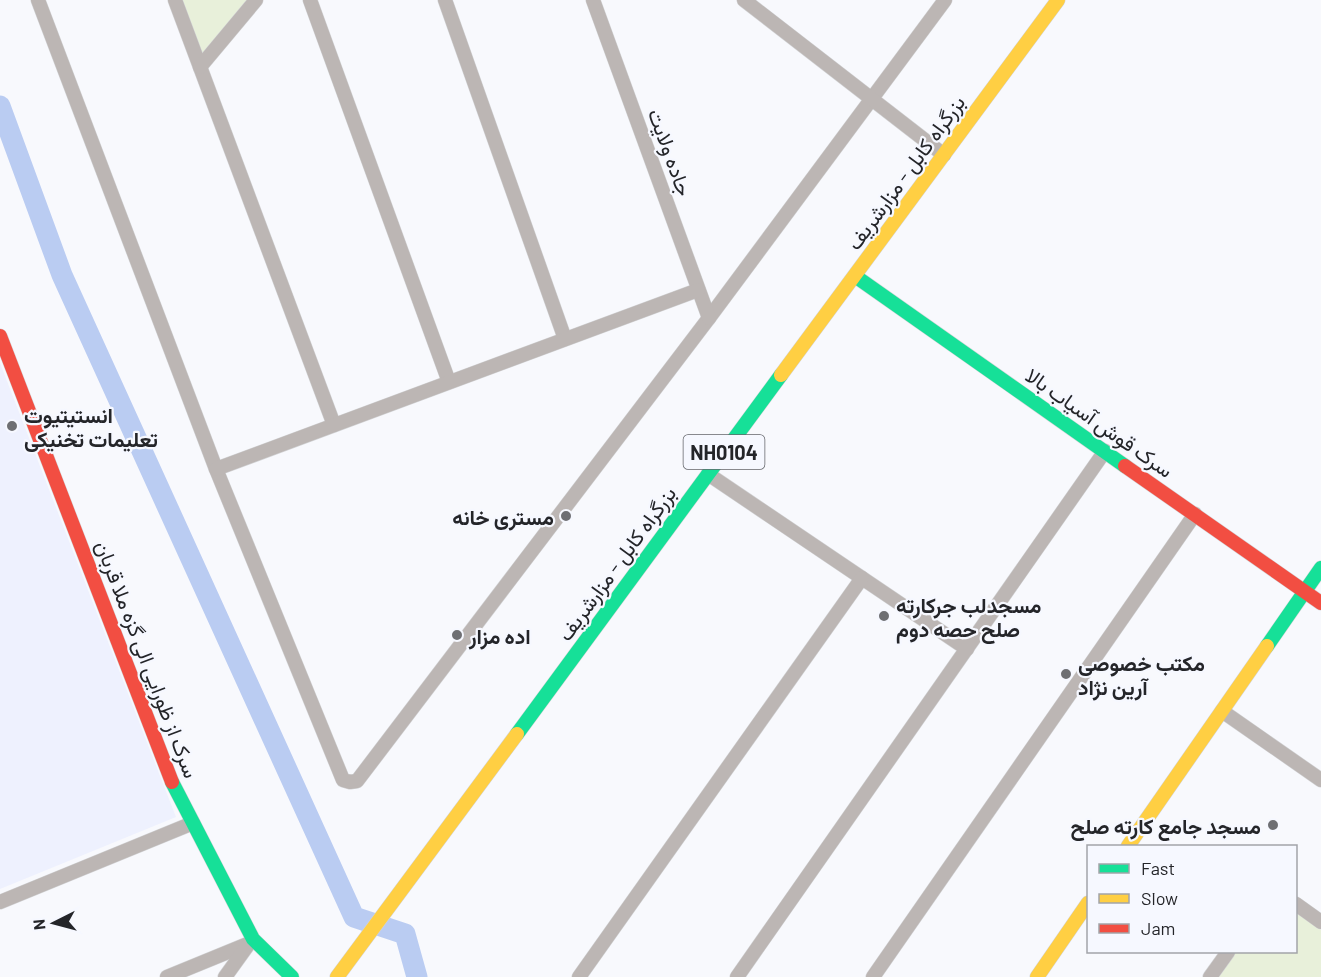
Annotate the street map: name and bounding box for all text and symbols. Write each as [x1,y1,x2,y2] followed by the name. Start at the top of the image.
[841,90,971,255] street label: بزرگراه کابل - مزارشریف
[642,105,698,200] street label: جاده ولایت
[1020,362,1178,484] street label: سرک قوش آسیاب بالا
[24,402,158,452] place label: انستیتیوت تعلیمات تخنیکی
[5,419,19,433] marker: انستیتیوت تعلیمات تخنیکی
[684,435,764,469] road number: NH0104
[552,481,682,646] street label: بزرگراه کابل - مزارشریف
[452,504,554,531] place label: مستری خانه
[559,509,573,523] marker: مستری خانه
[89,537,205,782] street label: سرک از ظورایی الی گزه ملا قربان
[896,592,1042,644] place label: مسجدلب جرکارته صلح حصه دوم
[877,609,891,623] marker: مسجدلب جرکارته صلح حصه دوم
[468,623,531,650] place label: اده مزار
[450,628,464,642] marker: اده مزار
[1078,650,1205,701] place label: مکتب خصوصی آرین نژاد
[1059,667,1073,681] marker: مکتب خصوصی آرین نژاد
[1070,813,1261,841] place label: مسجد جامع کارته صلح
[1266,818,1280,832] marker: مسجد جامع کارته صلح
[1087,845,1297,953] legend
[1141,857,1175,879] text: Fast
[1141,887,1178,909] text: Slow
[24,893,84,953] north arrow
[1141,917,1175,939] text: Jam
[29,918,49,931] text: N

